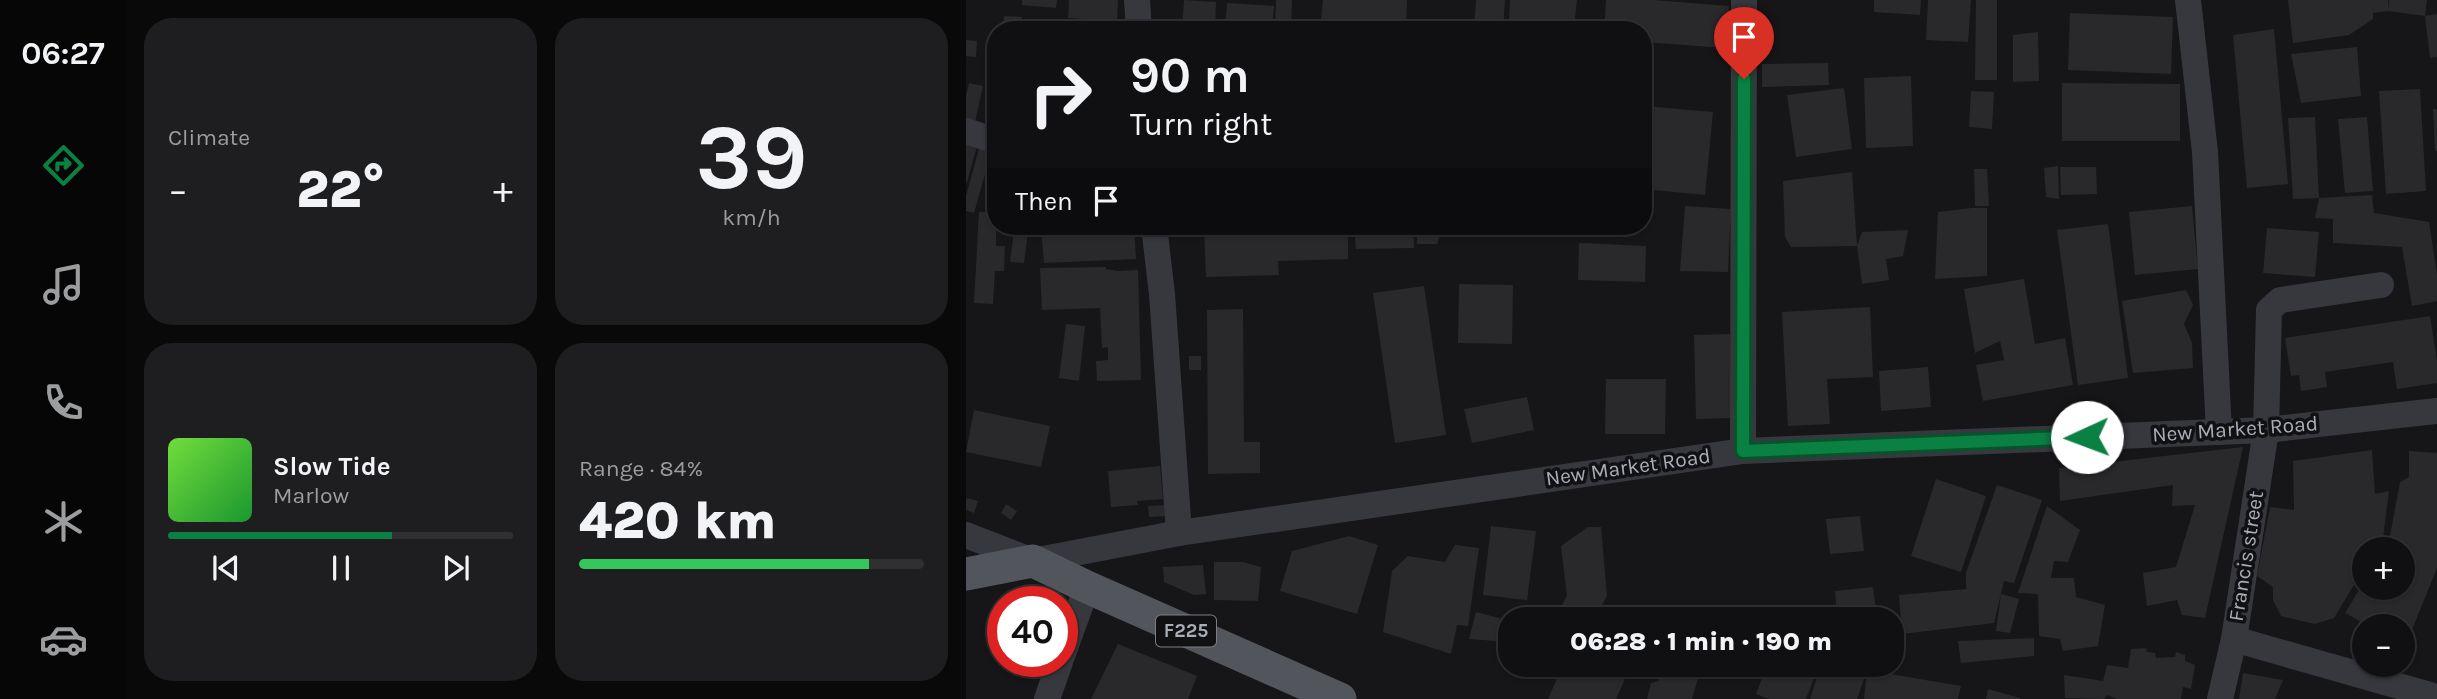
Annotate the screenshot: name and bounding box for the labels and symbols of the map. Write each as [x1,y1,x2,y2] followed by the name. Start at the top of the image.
[1714,7,1774,79] pin
[2050,400,2124,474] position arrow
[2151,411,2319,447] street label: New Market Road
[1544,444,1712,490] street label: New Market Road
[2224,489,2268,623] street label: Francis street
[987,586,1078,677] speed limit sign: 40
[1156,616,1216,646] road number: F225

